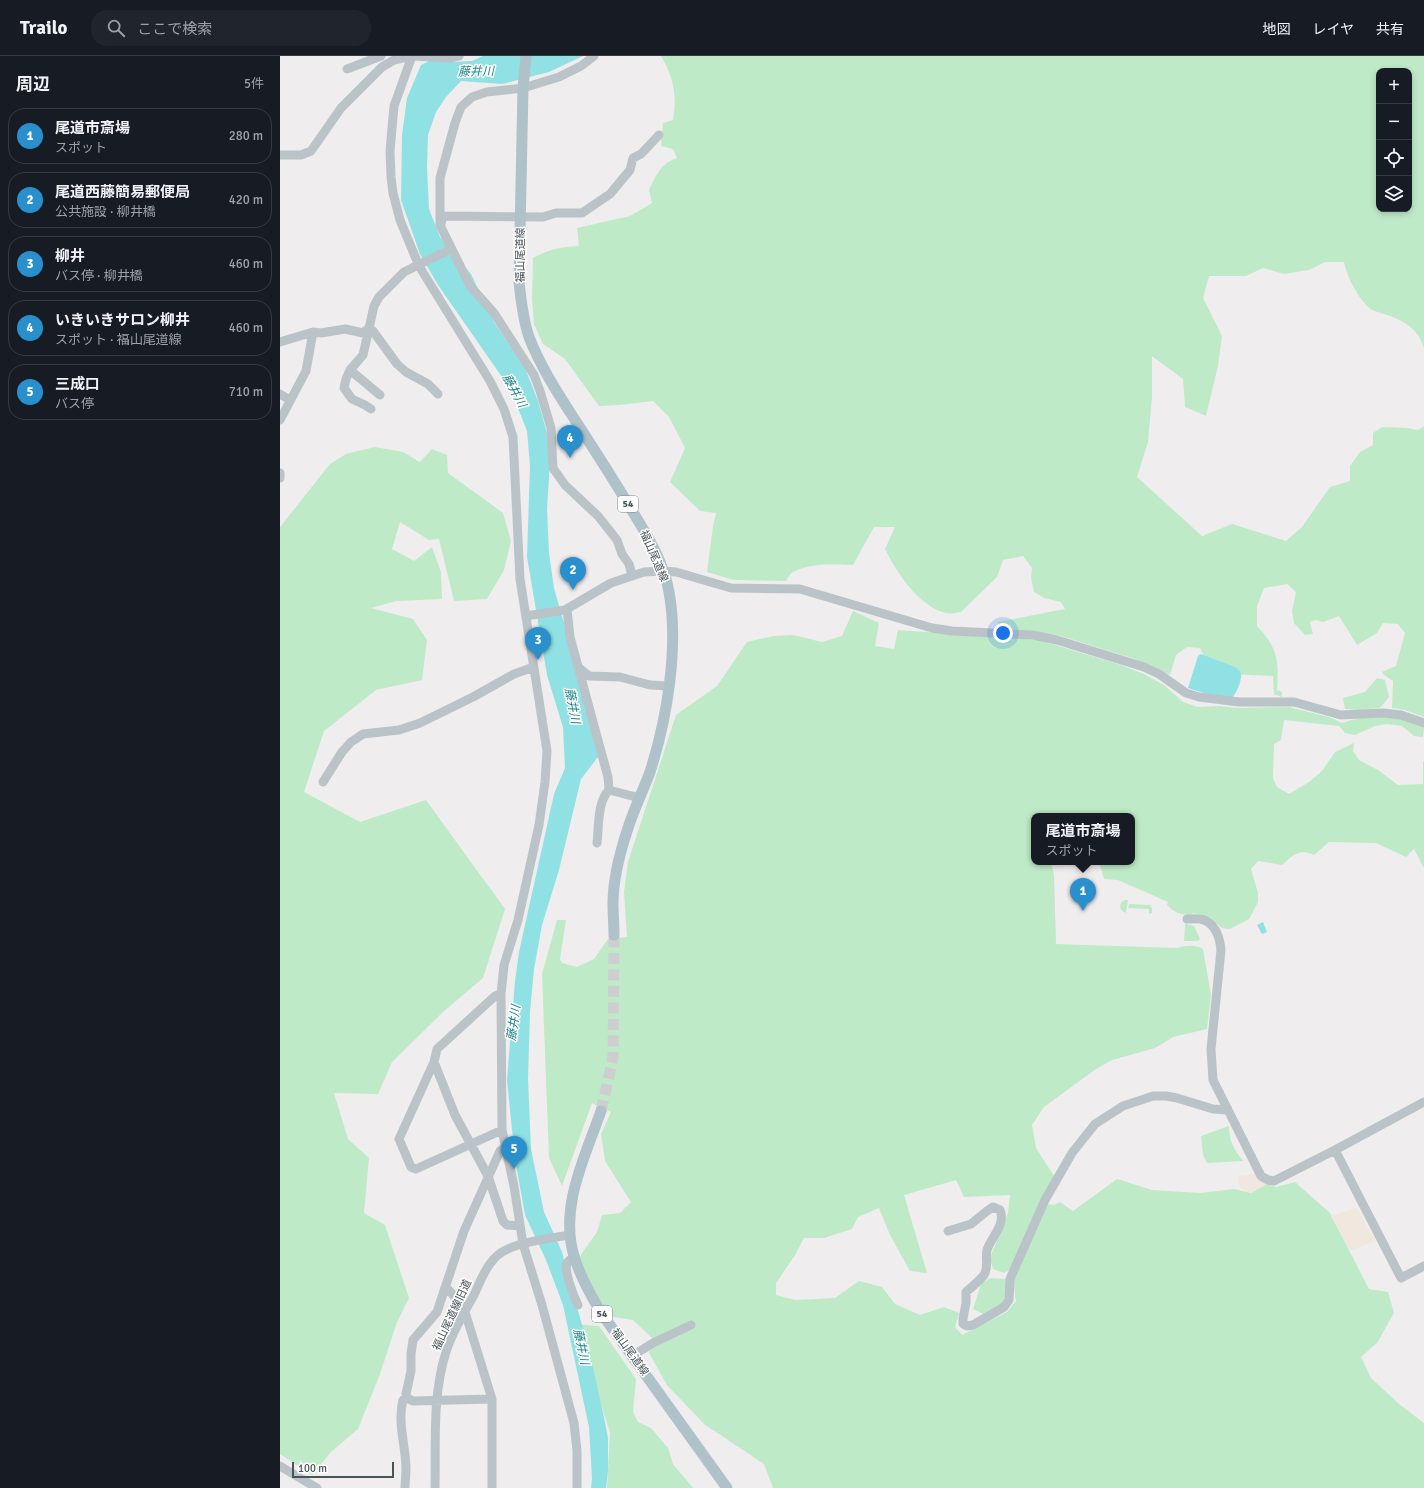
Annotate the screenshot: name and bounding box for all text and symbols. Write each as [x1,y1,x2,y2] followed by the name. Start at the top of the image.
[91,10,371,46] search box
[20,16,67,40] text: Trailo
[105,17,127,39] icon: search
[137,20,212,38] text: ここで検索
[1262,21,1290,38] text: 地図
[1312,21,1354,38] text: レイヤ
[1376,21,1404,38] text: 共有
[458,64,496,80] water label: 藤井川
[1376,68,1412,212] map controls
[1376,68,1412,104] button: +
[16,74,50,95] text: 周辺
[244,76,264,92] text: 5件
[1376,104,1412,140] button: −
[55,119,130,137] text: 尾道市斎場
[26,128,34,144] text: 1
[229,128,263,144] text: 280 m
[55,140,107,156] text: スポット
[1376,140,1412,176] button: locate
[1376,176,1412,212] button: layers
[55,183,190,201] text: 尾道西藤簡易郵便局
[26,192,34,208] text: 2
[229,192,263,208] text: 420 m
[55,204,156,220] text: 公共施設 · 柳井橋
[514,228,527,283] street label: 福山尾道線
[55,247,85,265] text: 柳井
[26,256,34,272] text: 3
[229,256,263,272] text: 460 m
[55,268,143,284] text: バス停 · 柳井橋
[55,311,190,329] text: いきいきサロン柳井
[26,320,34,336] text: 4
[229,320,263,336] text: 460 m
[55,332,182,348] text: スポット · 福山尾道線
[499,372,530,412] water label: 藤井川
[55,375,100,393] text: 三成口
[26,384,34,400] text: 5
[229,384,263,400] text: 710 m
[55,396,94,412] text: バス停
[557,425,583,458] pin: 4
[618,496,638,512] road number: 54
[637,528,671,584] street label: 福山尾道線
[560,557,586,590] pin: 2
[993,623,1013,643] your location
[525,627,551,660] pin: 3
[561,687,583,727] water label: 藤井川
[1031,813,1135,865] popup
[1045,822,1121,840] text: 尾道市斎場
[1045,843,1098,859] text: スポット
[1070,878,1096,911] pin: 1
[504,1002,524,1042] water label: 藤井川
[501,1136,527,1169] pin: 5
[430,1277,474,1353] street label: 福山尾道線旧道
[592,1306,612,1322] road number: 54
[609,1326,651,1378] street label: 福山尾道線
[570,1328,592,1368] water label: 藤井川
[292,1460,394,1479] scale bar
[298,1462,327,1475] text: 100 m

